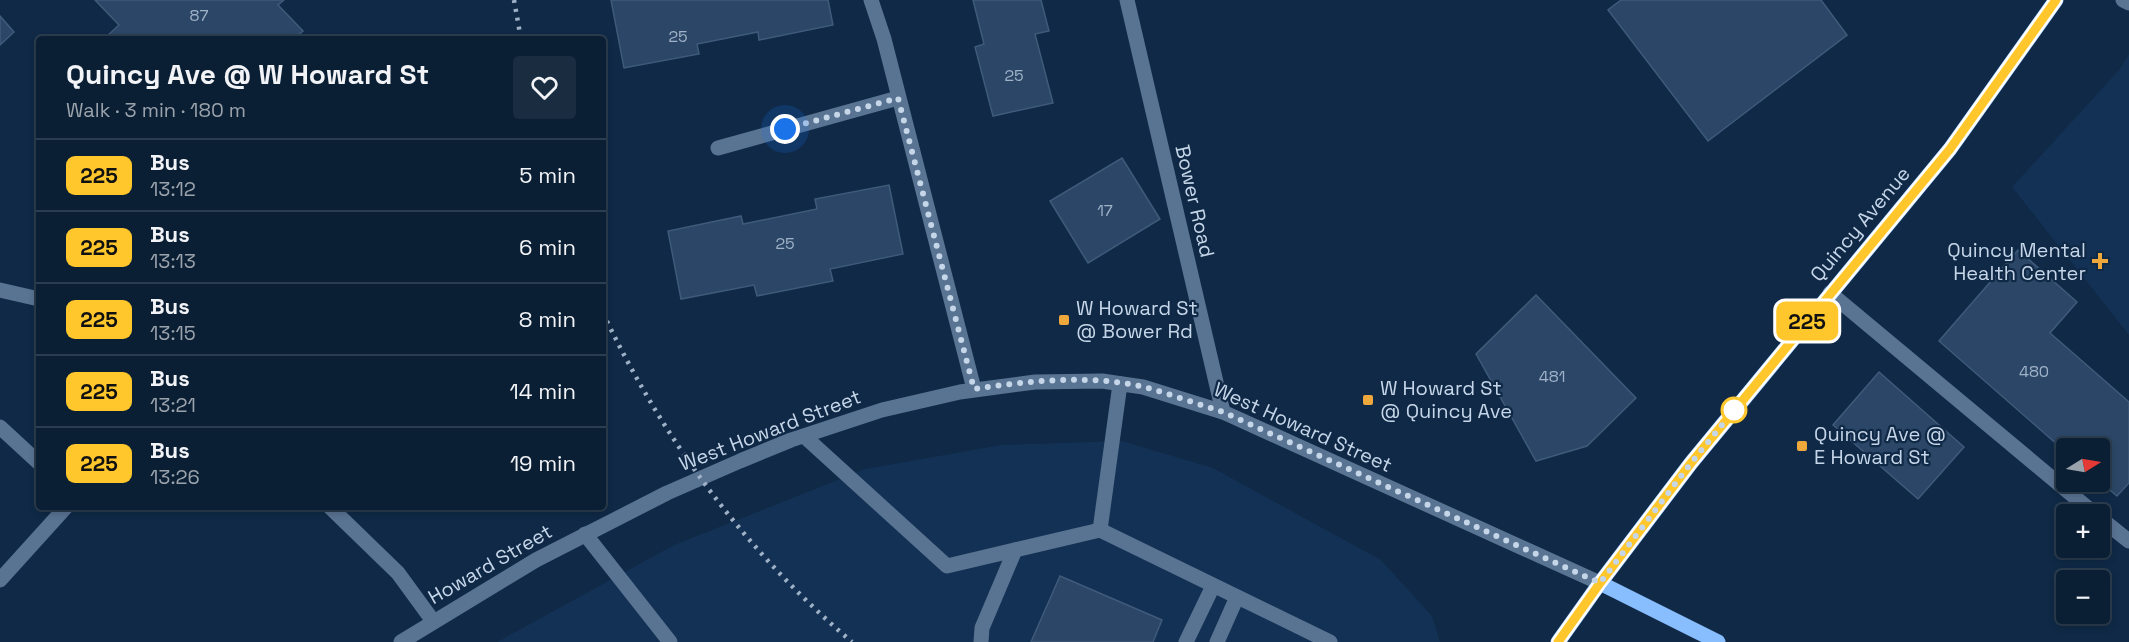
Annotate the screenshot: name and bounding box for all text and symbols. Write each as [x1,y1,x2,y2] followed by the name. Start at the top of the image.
[190,5,208,26] house number: 87
[668,26,688,47] house number: 25
[66,56,429,92] text: Quincy Ave @ W Howard St
[513,56,576,119] button: heart
[1004,65,1024,86] house number: 25
[66,97,246,123] text: Walk · 3 min · 180 m
[770,114,800,144] your location
[1169,142,1221,260] street label: Bower Road
[150,148,190,176] text: Bus
[519,161,576,189] text: 5 min
[1804,161,1916,287] street label: Quincy Avenue
[80,162,118,189] text: 225
[150,176,196,202] text: 13:12
[1097,200,1113,221] house number: 17
[150,220,190,248] text: Bus
[519,233,576,261] text: 6 min
[775,233,795,254] house number: 25
[80,234,118,261] text: 225
[1947,237,2086,286] place label: Quincy Mental Health Center
[150,248,196,274] text: 13:13
[2091,252,2109,270] marker: Quincy Mental Health Center
[150,292,190,320] text: Bus
[1076,295,1198,344] place label: W Howard St @ Bower Rd
[1772,302,1842,340] line badge: 225
[519,305,576,333] text: 8 min
[80,306,118,333] text: 225
[1788,308,1826,335] text: 225
[1057,313,1071,327] marker: W Howard St @ Bower Rd
[150,320,196,346] text: 13:15
[2019,361,2049,382] house number: 480
[150,364,190,392] text: Bus
[1539,366,1565,387] house number: 481
[1380,375,1512,424] place label: W Howard St @ Quincy Ave
[1210,376,1396,478] street label: West Howard Street
[510,377,576,405] text: 14 min
[80,378,118,405] text: 225
[675,383,865,477] street label: West Howard Street
[150,392,196,418] text: 13:21
[1361,393,1375,407] marker: W Howard St @ Quincy Ave
[1721,397,1747,423] unlabelled marker
[1814,421,1946,470] place label: Quincy Ave @ E Howard St
[150,436,190,464] text: Bus
[2056,438,2110,492] north arrow
[2056,438,2110,624] map controls
[1795,439,1809,453] marker: Quincy Ave @ E Howard St
[510,449,576,477] text: 19 min
[80,450,118,477] text: 225
[150,464,200,490] text: 13:26
[2056,504,2110,558] button: +
[423,518,557,610] street label: Howard Street
[2056,570,2110,624] button: −

